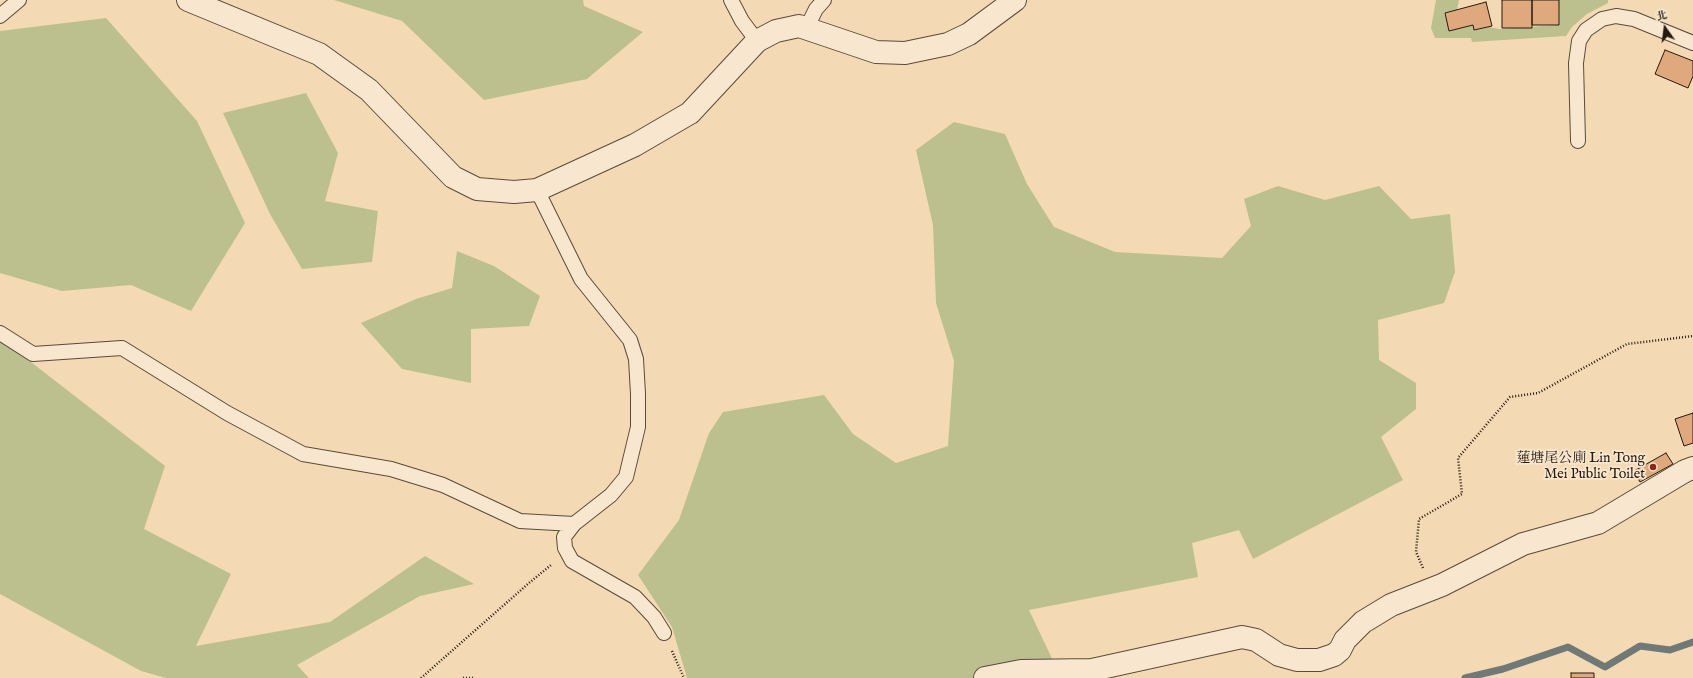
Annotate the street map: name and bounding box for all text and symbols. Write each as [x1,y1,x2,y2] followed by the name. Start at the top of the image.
[1645,8,1685,48] north arrow
[1655,8,1669,24] text: 北
[1516,451,1645,484] place label: 蓮塘尾公廁 Lin Tong Mei Public Toilet
[1648,462,1658,472] marker: 蓮塘尾公廁 Lin Tong Mei Public Toilet

